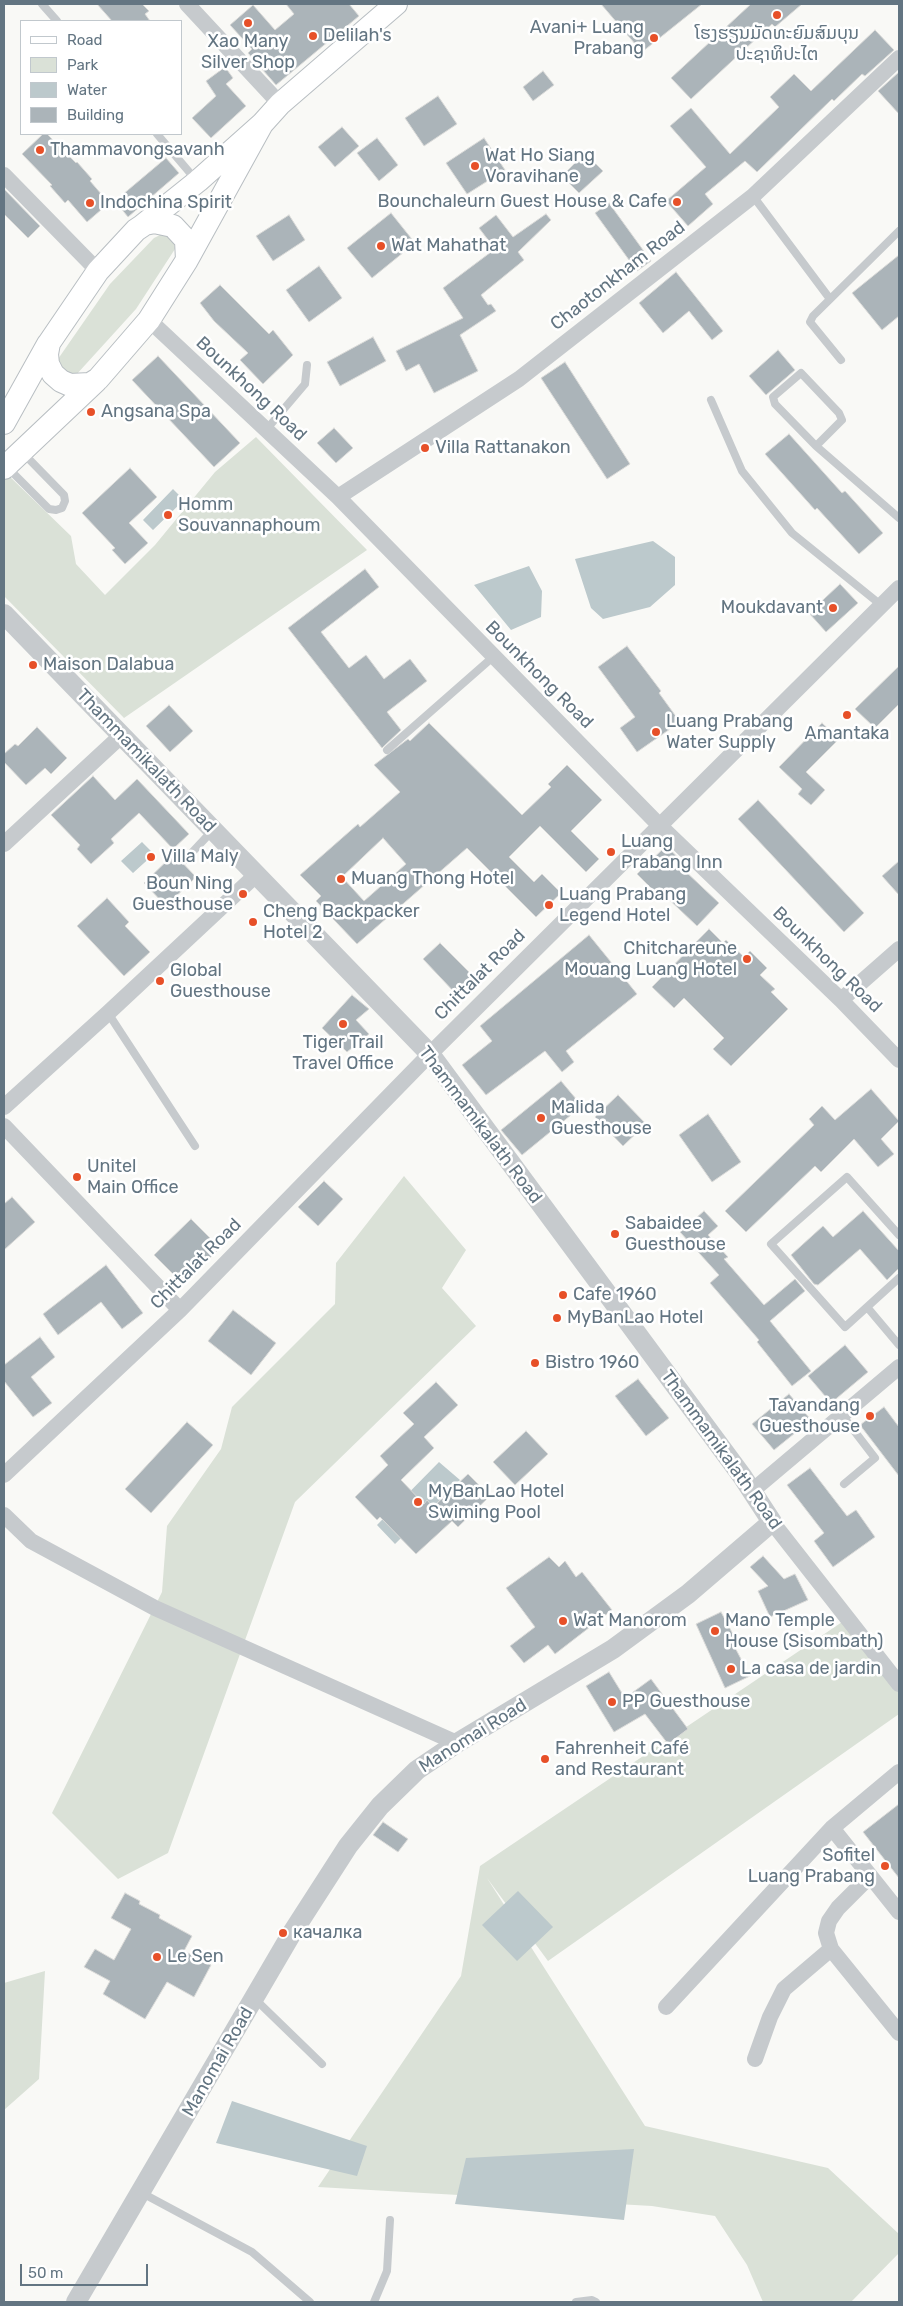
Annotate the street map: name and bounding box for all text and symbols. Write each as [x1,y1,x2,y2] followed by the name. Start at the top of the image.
[771,9,783,21] marker: ໂຮງຮຽນມັດທະຍົມສົມບຸນ ປະຊາທິປະໄຕ
[242,17,254,29] marker: Xao Many Silver Shop
[530,17,644,59] place label: Avani+ Luang Prabang
[20,20,182,135] legend
[695,23,859,66] place label: ໂຮງຮຽນມັດທະຍົມສົມບຸນ ປະຊາທິປະໄຕ
[323,25,392,47] place label: Delilah's
[307,30,319,42] marker: Delilah's
[67,31,103,49] text: Road
[201,31,295,74] place label: Xao Many Silver Shop
[648,32,660,44] marker: Avani+ Luang Prabang
[67,56,98,74] text: Park
[67,81,107,99] text: Water
[67,106,124,124] text: Building
[50,139,225,161] place label: Thammavongsavanh
[34,144,46,156] marker: Thammavongsavanh
[485,145,595,188] place label: Wat Ho Siang Voravihane
[469,160,481,172] marker: Wat Ho Siang Voravihane
[378,191,667,213] place label: Bounchaleurn Guest House & Cafe
[100,192,232,214] place label: Indochina Spirit
[671,196,683,208] marker: Bounchaleurn Guest House & Cafe
[84,197,96,209] marker: Indochina Spirit
[546,217,690,335] street label: Chaotonkham Road
[391,235,506,257] place label: Wat Mahathat
[375,240,387,252] marker: Wat Mahathat
[191,332,311,446] street label: Bounkhong Road
[101,401,211,423] place label: Angsana Spa
[85,406,97,418] marker: Angsana Spa
[435,437,571,459] place label: Villa Rattanakon
[419,442,431,454] marker: Villa Rattanakon
[178,494,321,536] place label: Homm Souvannaphoum
[162,509,174,521] marker: Homm Souvannaphoum
[721,597,823,619] place label: Moukdavant
[827,602,839,614] marker: Moukdavant
[481,617,597,733] street label: Bounkhong Road
[43,654,175,676] place label: Maison Dalabua
[27,659,39,671] marker: Maison Dalabua
[72,685,220,837] street label: Thammamikalath Road
[841,709,853,721] marker: Amantaka
[666,711,793,754] place label: Luang Prabang Water Supply
[805,723,889,745] place label: Amantaka
[650,726,662,738] marker: Luang Prabang Water Supply
[621,831,723,874] place label: Luang Prabang Inn
[161,846,239,868] place label: Villa Maly
[605,846,617,858] marker: Luang Prabang Inn
[145,851,157,863] marker: Villa Maly
[351,868,514,890] place label: Muang Thong Hotel
[132,873,233,916] place label: Boun Ning Guesthouse
[335,873,347,885] marker: Muang Thong Hotel
[559,884,686,926] place label: Luang Prabang Legend Hotel
[237,888,249,900] marker: Boun Ning Guesthouse
[543,899,555,911] marker: Luang Prabang Legend Hotel
[263,901,420,944] place label: Cheng Backpacker Hotel 2
[768,902,886,1018] street label: Bounkhong Road
[247,916,259,928] marker: Cheng Backpacker Hotel 2
[430,925,530,1025] street label: Chittalat Road
[564,938,737,981] place label: Chitchareune Mouang Luang Hotel
[741,953,753,965] marker: Chitchareune Mouang Luang Hotel
[170,960,271,1002] place label: Global Guesthouse
[154,975,166,987] marker: Global Guesthouse
[337,1018,349,1030] marker: Tiger Trail Travel Office
[292,1032,394,1074] place label: Tiger Trail Travel Office
[414,1042,546,1208] street label: Thammamikalath Road
[551,1097,652,1140] place label: Malida Guesthouse
[535,1112,547,1124] marker: Malida Guesthouse
[87,1156,179,1198] place label: Unitel Main Office
[71,1171,83,1183] marker: Unitel Main Office
[625,1213,726,1256] place label: Sabaidee Guesthouse
[146,1214,246,1314] street label: Chittalat Road
[609,1228,621,1240] marker: Sabaidee Guesthouse
[573,1284,657,1306] place label: Cafe 1960
[557,1289,569,1301] marker: Cafe 1960
[567,1307,703,1329] place label: MyBanLao Hotel
[551,1312,563,1324] marker: MyBanLao Hotel
[545,1352,639,1374] place label: Bistro 1960
[529,1357,541,1369] marker: Bistro 1960
[656,1366,786,1534] street label: Thammamikalath Road
[759,1395,860,1438] place label: Tavandang Guesthouse
[864,1410,876,1422] marker: Tavandang Guesthouse
[428,1481,564,1524] place label: MyBanLao Hotel Swiming Pool
[412,1496,424,1508] marker: MyBanLao Hotel Swiming Pool
[573,1610,687,1632] place label: Wat Manorom
[725,1610,883,1652] place label: Mano Temple House (Sisombath)
[557,1615,569,1627] marker: Wat Manorom
[709,1625,721,1637] marker: Mano Temple House (Sisombath)
[741,1658,881,1680] place label: La casa de jardin
[725,1663,737,1675] marker: La casa de jardin
[622,1691,750,1713] place label: PP Guesthouse
[415,1694,531,1778] street label: Manomai Road
[606,1696,618,1708] marker: PP Guesthouse
[555,1738,689,1780] place label: Fahrenheit Café and Restaurant
[539,1753,551,1765] marker: Fahrenheit Café and Restaurant
[748,1845,875,1888] place label: Sofitel Luang Prabang
[879,1860,891,1872] marker: Sofitel Luang Prabang
[293,1922,362,1944] place label: качалка
[277,1927,289,1939] marker: качалка
[167,1946,224,1968] place label: Le Sen
[151,1951,163,1963] marker: Le Sen
[178,2003,258,2121] street label: Manomai Road
[22,2254,150,2286] scale bar
[28,2264,63,2282] text: 50 m

